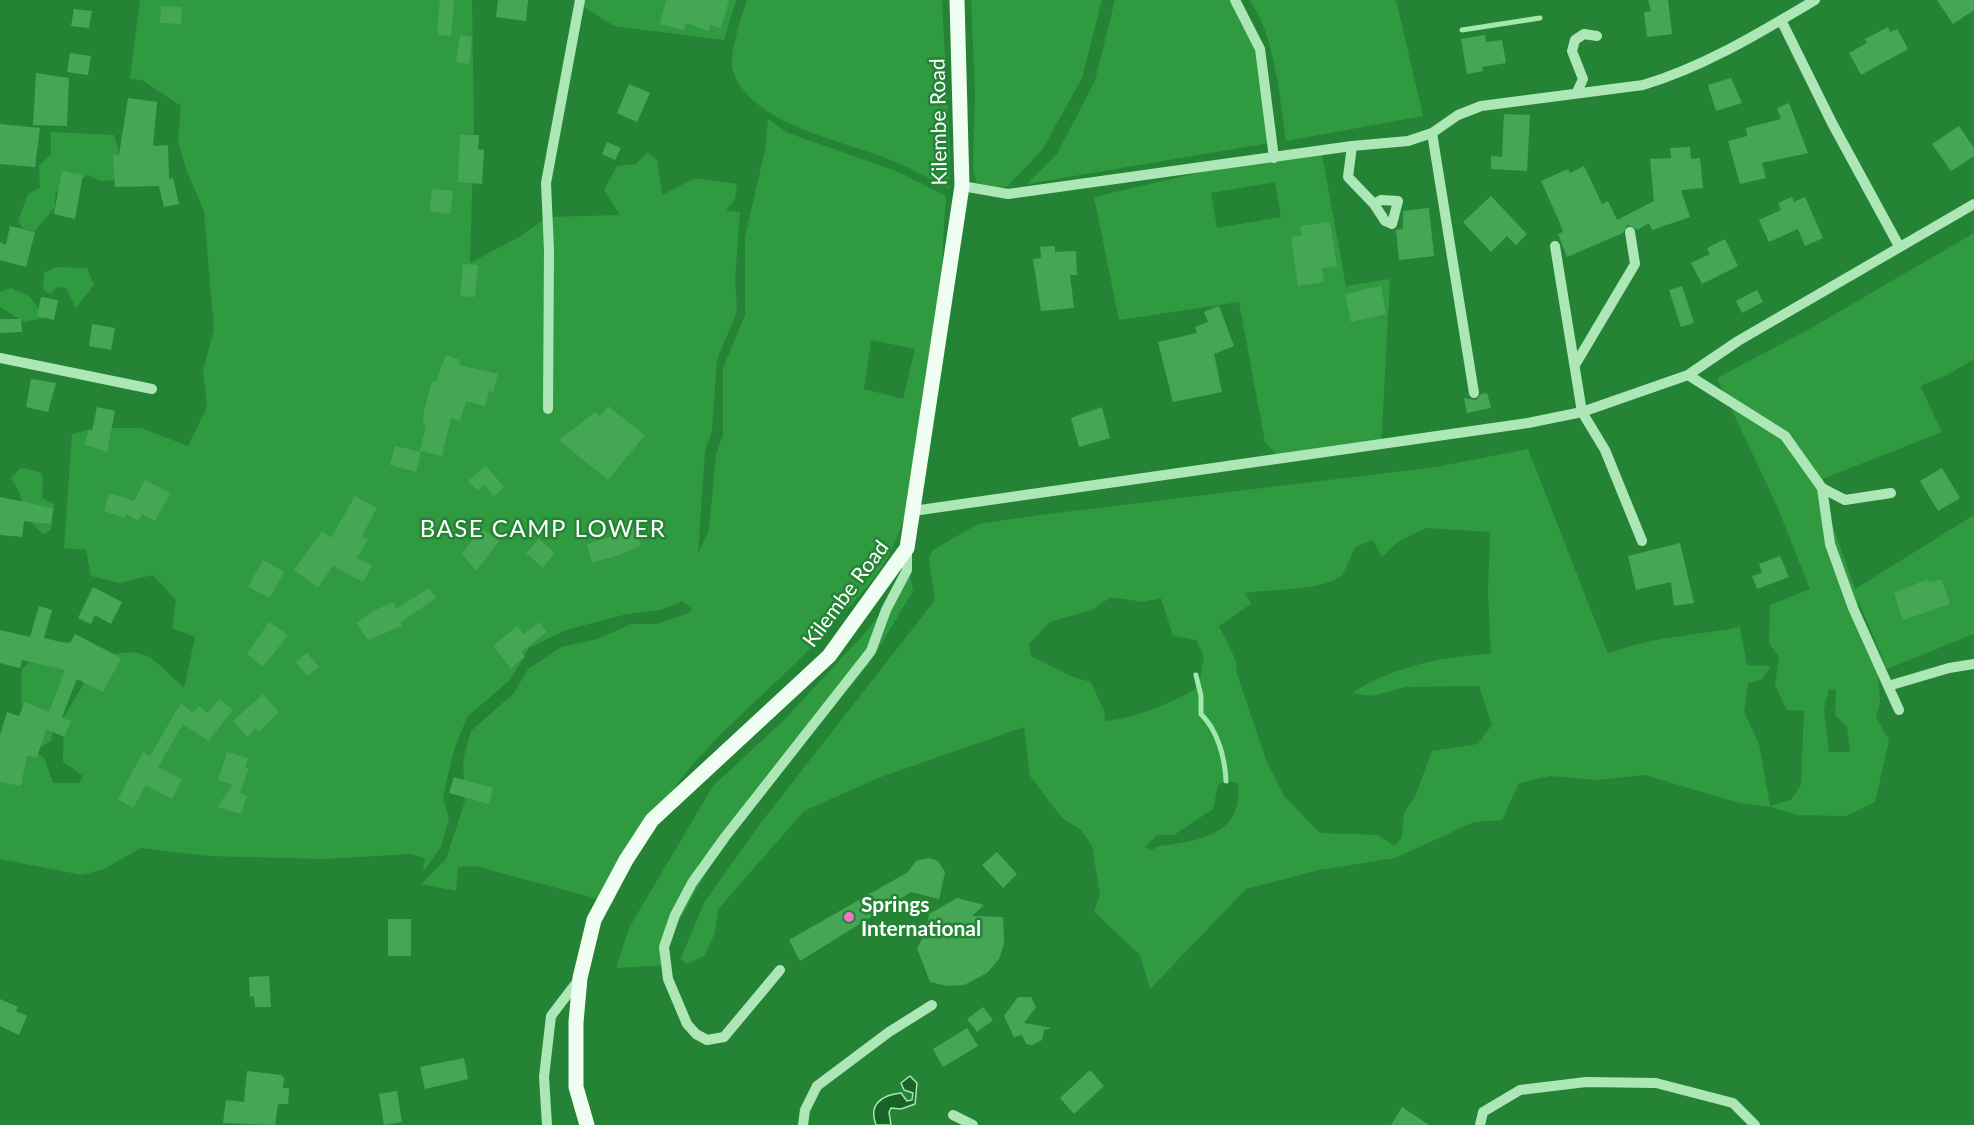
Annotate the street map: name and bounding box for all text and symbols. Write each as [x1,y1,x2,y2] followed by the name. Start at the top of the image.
[925,58,953,186] street label: Kilembe Road
[420,515,666,543] district label: BASE CAMP LOWER
[798,536,894,652] street label: Kilembe Road
[861,892,981,942] place label: Springs International
[842,910,856,924] marker: Springs International

